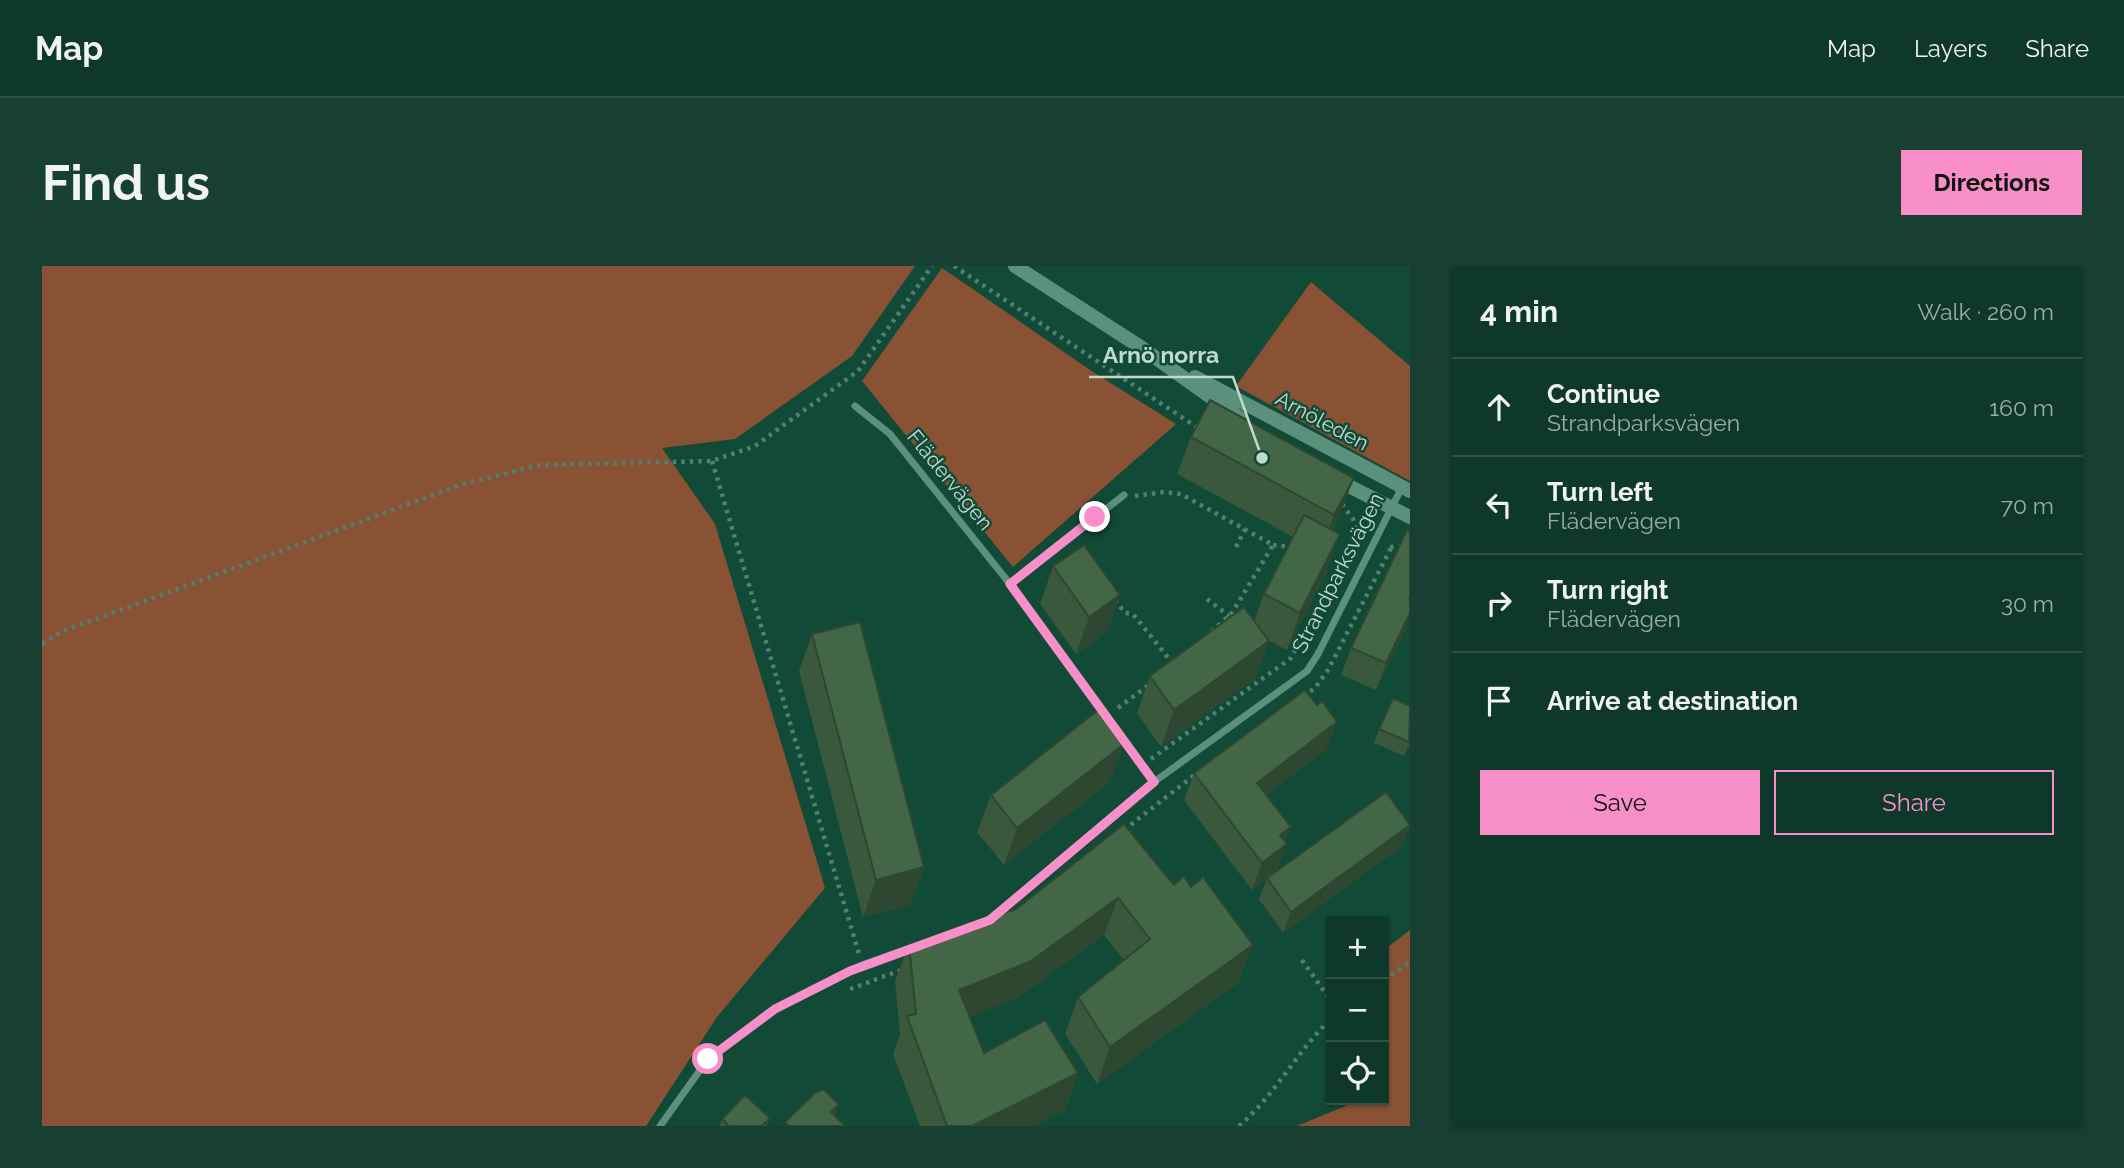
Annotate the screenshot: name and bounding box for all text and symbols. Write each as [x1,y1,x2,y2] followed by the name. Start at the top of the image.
[35,29,103,68] text: Map
[1827,34,1876,63] text: Map
[1914,34,1987,63] text: Layers
[2025,34,2089,63] text: Share
[1901,150,2082,215] button: Directions
[42,154,210,211] text: Find us
[1480,294,1558,329] text: 4 min
[1917,298,2054,325] text: Walk · 260 m
[1089,333,1233,377] callout: Arnö norra
[1103,341,1219,368] text: Arnö norra
[1547,379,1660,409] text: Continue
[1271,386,1373,456] street label: Arnöleden
[1480,388,1518,426] icon: ahead
[1989,394,2054,421] text: 160 m
[1547,409,1740,436] text: Strandparksvägen
[902,424,999,535] street label: Flädervägen
[1547,477,1653,507] text: Turn left
[1480,486,1518,524] icon: left
[1286,489,1389,657] street label: Strandparksvägen
[2001,492,2054,519] text: 70 m
[1079,501,1110,532] route end
[1547,507,1681,534] text: Flädervägen
[1547,575,1668,605] text: Turn right
[1480,584,1518,622] icon: right
[2001,590,2054,617] text: 30 m
[1547,605,1681,632] text: Flädervägen
[1480,682,1518,720] icon: arrive
[1547,686,1798,716] text: Arrive at destination
[1480,770,1760,835] button: Save
[1774,770,2054,835] button: Share
[1326,916,1389,1105] map controls
[1326,916,1389,979] button: +
[1326,979,1389,1042] button: −
[1326,1042,1389,1105] button: locate
[692,1043,723,1074] route start

